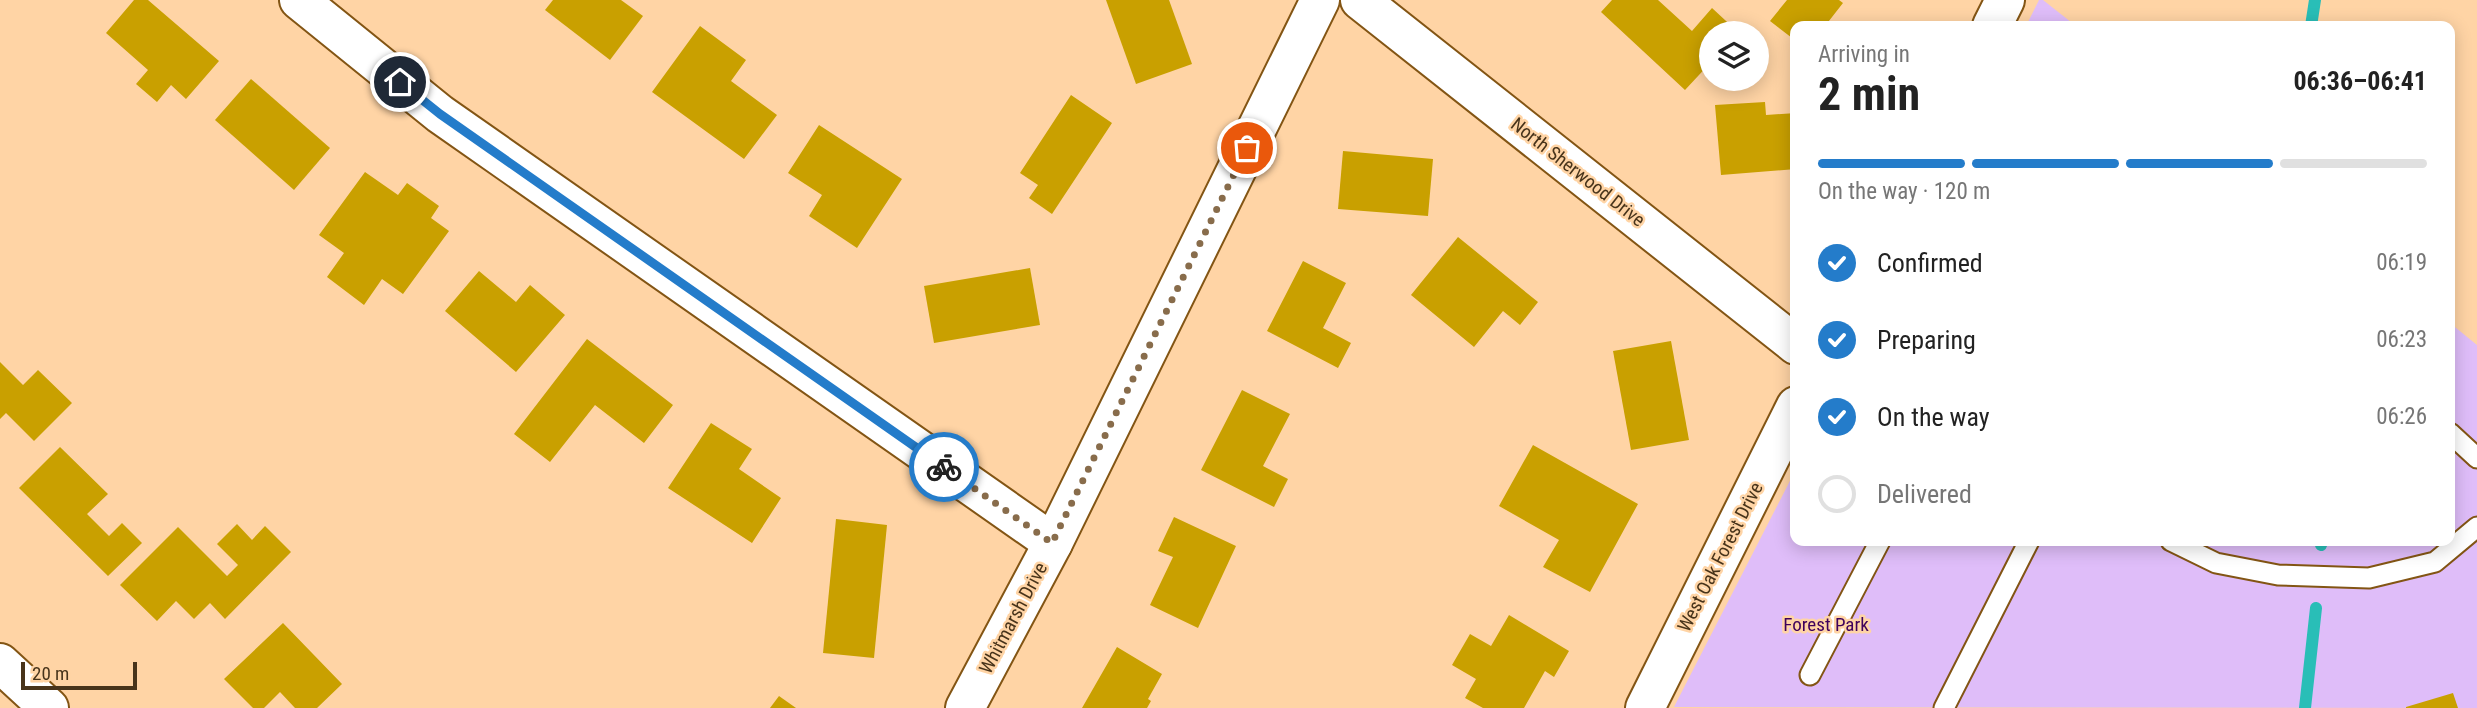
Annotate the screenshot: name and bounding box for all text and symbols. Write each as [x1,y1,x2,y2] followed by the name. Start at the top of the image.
[1699,21,1769,91] map controls
[1699,21,1769,91] button: layers
[1818,41,1910,68] text: Arriving in
[370,52,430,112] pin
[381,63,419,101] icon: home
[2293,66,2427,96] text: 06:36–06:41
[1818,67,1920,121] text: 2 min
[1506,113,1650,232] street label: North Sherwood Drive
[1217,118,1277,178] pin
[1228,129,1266,167] icon: bag
[1818,178,1990,205] text: On the way · 120 m
[1818,244,1856,282] icon: check
[1877,248,1983,278] text: Confirmed
[2376,249,2427,276] text: 06:19
[1818,321,1856,359] icon: check
[1877,325,1976,355] text: Preparing
[2376,326,2427,353] text: 06:23
[1818,398,1856,436] icon: check
[1877,402,1990,432] text: On the way
[2376,403,2427,430] text: 06:26
[909,432,979,502] courier
[925,448,963,486] icon: bike
[1672,478,1768,636] street label: West Oak Forest Drive
[1877,479,1972,509] text: Delivered
[974,558,1052,678] street label: Whitmarsh Drive
[1783,613,1869,636] park label: Forest Park
[21,659,136,691] scale bar
[32,662,69,685] text: 20 m

